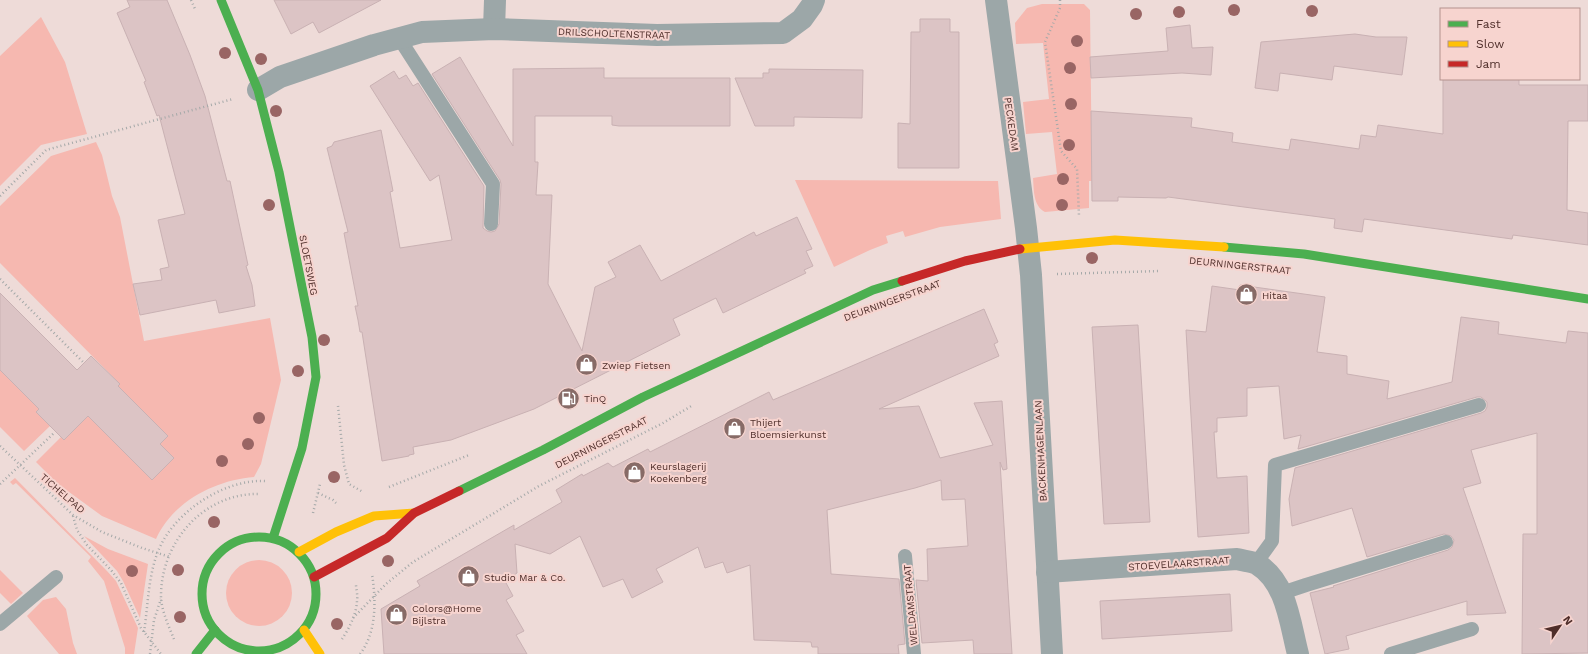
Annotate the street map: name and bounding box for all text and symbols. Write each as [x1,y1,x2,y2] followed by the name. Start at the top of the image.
[1440,8,1580,80] legend
[1476,17,1501,31] text: Fast
[558,26,670,41] street label: DRILSCHOLTENSTRAAT
[1476,37,1504,51] text: Slow
[1476,57,1501,71] text: Jam
[1002,96,1021,152] street label: PECKEDAM
[297,234,320,296] street label: SLOETSWEG
[1188,255,1291,276] street label: DEURNINGERSTRAAT
[842,278,942,323] street label: DEURNINGERSTRAAT
[1234,282,1260,308] shop icon: Hitaa
[1262,290,1288,301] place label: Hitaa
[574,352,600,378] shop icon: Zwiep Fietsen
[602,360,670,371] place label: Zwiep Fietsen
[555,385,581,411] fuel station icon: TinQ
[584,393,606,404] place label: TinQ
[1032,400,1049,502] street label: BACKENHAGENLAAN
[553,414,649,471] street label: DEURNINGERSTRAAT
[722,415,748,441] shop icon: Thijert Bloemsierkunst
[750,417,827,440] place label: Thijert Bloemsierkunst
[621,459,647,485] shop icon: Keurslagerij Koekenberg
[650,461,707,484] place label: Keurslagerij Koekenberg
[38,471,87,516] street label: TICHELPAD
[1128,554,1230,573] street label: STOEVELAARSTRAAT
[455,564,481,590] shop icon: Studio Mar & Co.
[901,564,920,646] street label: WELDAMSTRAAT
[484,572,565,583] place label: Studio Mar & Co.
[384,601,410,627] shop icon: Colors@Home Bijlstra
[412,603,481,626] place label: Colors@Home Bijlstra
[1540,606,1580,646] north arrow
[1560,613,1575,628] text: N

